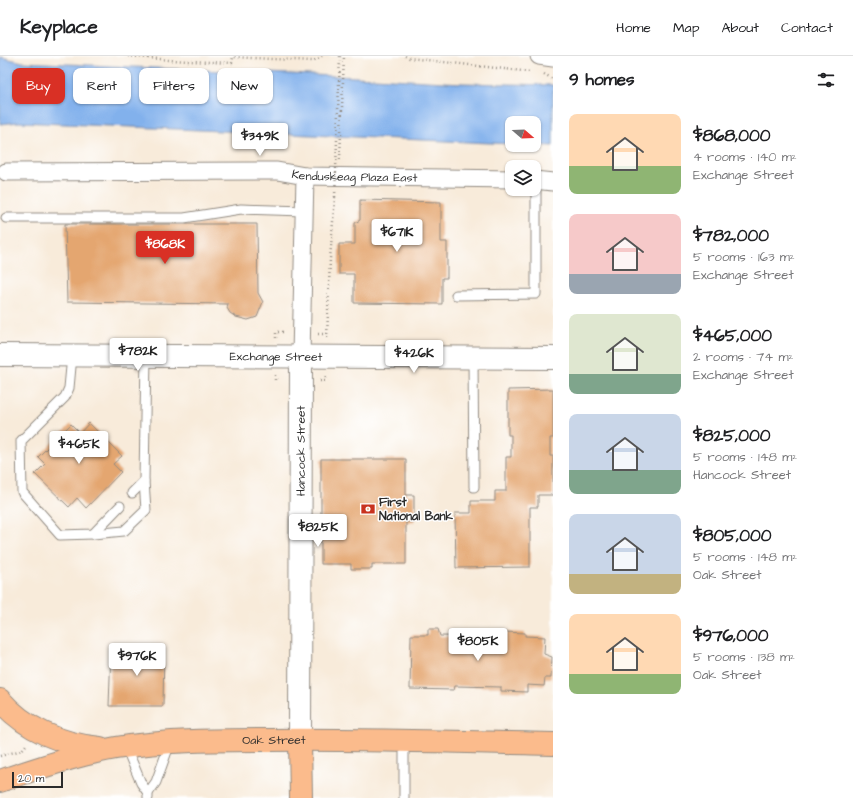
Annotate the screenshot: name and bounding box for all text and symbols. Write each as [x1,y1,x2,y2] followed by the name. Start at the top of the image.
[20,14,98,41] text: Keyplace
[616,18,651,38] text: Home
[673,18,699,38] text: Map
[721,18,759,38] text: About
[781,18,833,38] text: Contact
[12,68,65,104] chip: Buy
[73,68,131,104] chip: Rent
[139,68,209,104] chip: Filters
[217,68,273,104] chip: New
[569,68,634,92] text: 9 homes
[815,69,837,91] icon: filters
[505,116,541,152] north arrow
[505,116,541,196] map controls
[232,123,288,157] pin: $349K
[693,124,770,148] text: $868,000
[241,127,279,145] text: $349K
[601,130,649,178] icon: home
[693,148,797,166] text: 4 rooms · 140 m²
[505,160,541,196] button: layers
[290,165,418,186] street label: Kenduskeag Plaza East
[693,166,794,184] text: Exchange Street
[369,219,425,253] pin: $671K
[381,223,413,241] text: $671K
[693,224,769,248] text: $782,000
[601,230,649,278] icon: home
[137,231,193,265] pin: $868K
[145,235,185,253] text: $868K
[693,248,795,266] text: 5 rooms · 163 m²
[693,266,794,284] text: Exchange Street
[693,324,772,348] text: $465,000
[601,330,649,378] icon: home
[110,338,166,372] pin: $782K
[386,340,442,374] pin: $426K
[119,342,157,360] text: $782K
[394,344,434,362] text: $426K
[229,348,323,366] street label: Exchange Street
[693,348,793,366] text: 2 rooms · 74 m²
[693,366,794,384] text: Exchange Street
[292,406,309,496] street label: Hancock Street
[693,424,770,448] text: $825,000
[601,430,649,478] icon: home
[51,431,107,465] pin: $465K
[58,435,100,453] text: $465K
[693,448,797,466] text: 5 rooms · 148 m²
[693,466,791,484] text: Hancock Street
[379,494,453,525] place label: First National Bank
[360,501,376,517] bank icon: First National Bank
[290,514,346,548] pin: $825K
[298,518,338,536] text: $825K
[693,524,771,548] text: $805,000
[601,530,649,578] icon: home
[693,548,797,566] text: 5 rooms · 148 m²
[693,566,762,584] text: Oak Street
[693,624,768,648] text: $976,000
[450,628,506,662] pin: $805K
[601,630,649,678] icon: home
[458,632,498,650] text: $805K
[109,643,165,677] pin: $976K
[118,647,156,665] text: $976K
[693,648,795,666] text: 5 rooms · 138 m²
[693,666,762,684] text: Oak Street
[242,731,306,749] street label: Oak Street
[12,770,63,789] scale bar
[18,771,44,786] text: 20 m

